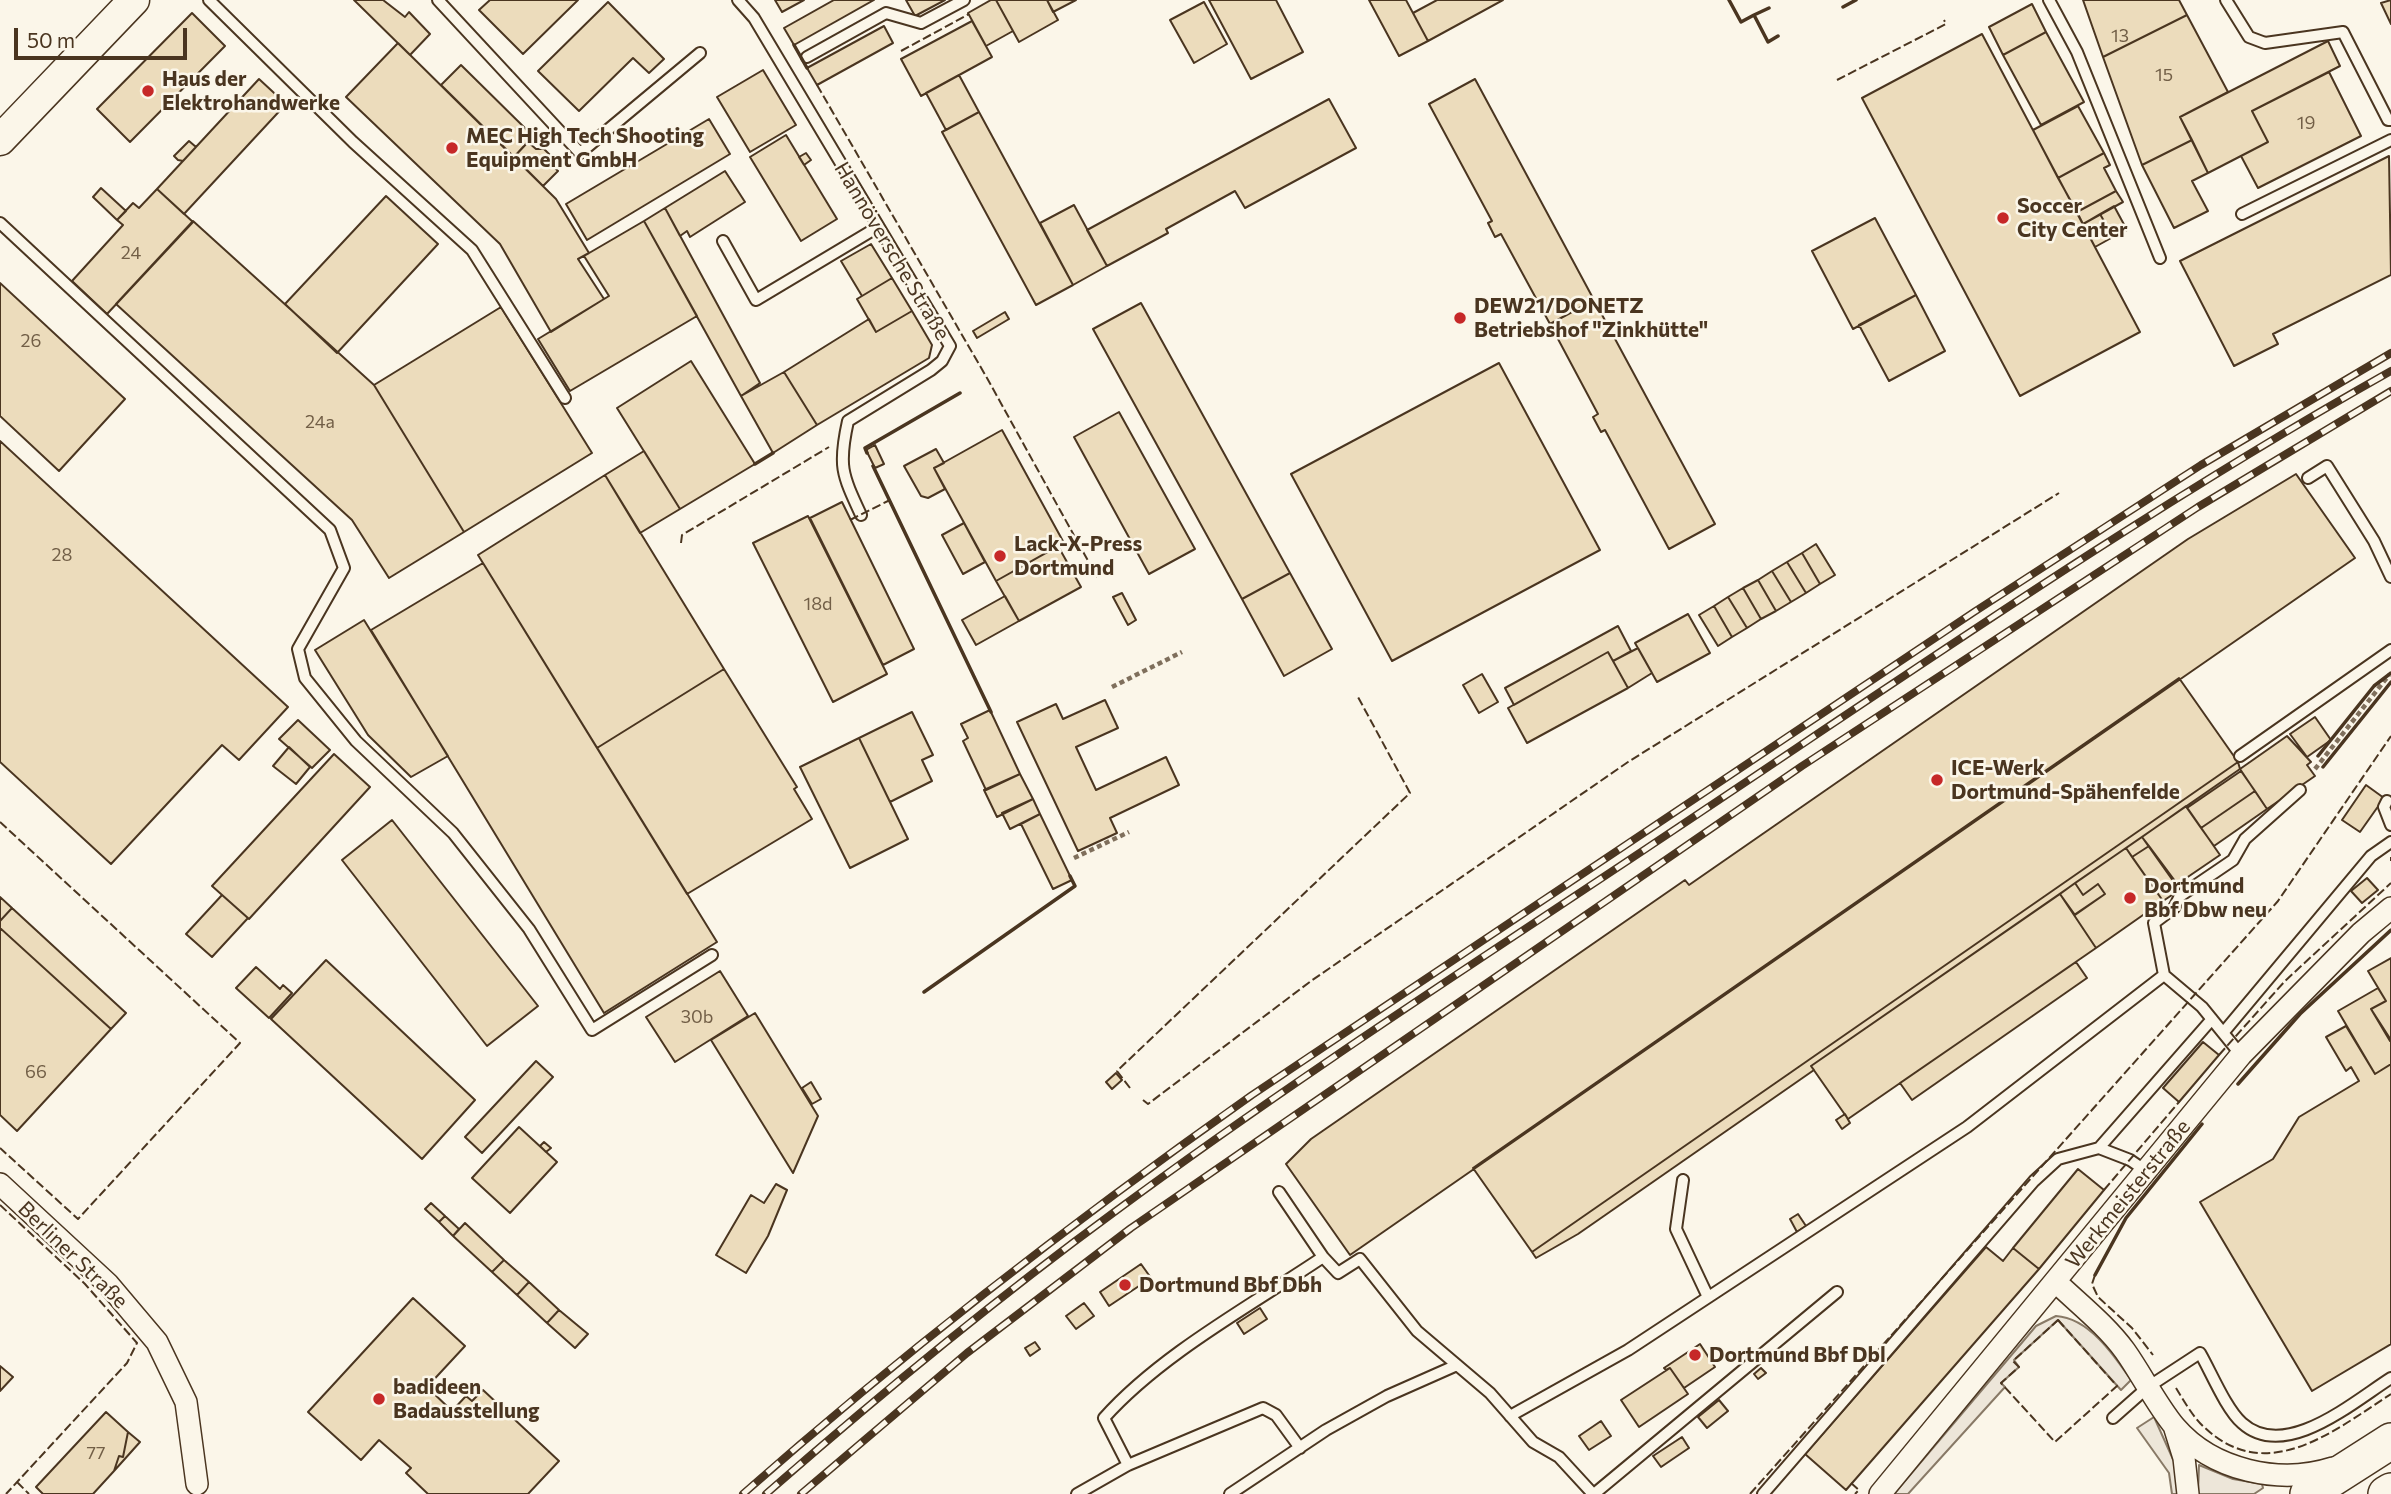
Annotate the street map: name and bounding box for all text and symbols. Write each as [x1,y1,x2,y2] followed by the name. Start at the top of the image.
[18,14,191,58] scale bar
[2111,25,2129,47] house number: 13
[27,27,75,52] text: 50 m
[2155,64,2173,86] house number: 15
[162,66,340,116] place label: Haus der Elektrohandwerke
[140,83,156,99] marker: Haus der Elektrohandwerke
[2297,112,2315,134] house number: 19
[466,123,704,173] place label: MEC High Tech Shooting Equipment GmbH
[444,140,460,156] marker: MEC High Tech Shooting Equipment GmbH
[829,157,955,345] street label: Hannöversche Straße
[2017,193,2128,243] place label: Soccer City Center
[1995,210,2011,226] marker: Soccer City Center
[121,242,141,264] house number: 24
[1474,293,1708,343] place label: DEW21/DONETZ Betriebshof "Zinkhütte"
[1452,310,1468,326] marker: DEW21/DONETZ Betriebshof "Zinkhütte"
[21,330,41,352] house number: 26
[305,411,335,433] house number: 24a
[1014,531,1142,581] place label: Lack-X-Press Dortmund
[52,544,72,566] house number: 28
[992,548,1008,564] marker: Lack-X-Press Dortmund
[803,593,833,615] house number: 18d
[1951,755,2180,805] place label: ICE-Werk Dortmund-Spähenfelde
[1929,772,1945,788] marker: ICE-Werk Dortmund-Spähenfelde
[2144,873,2267,923] place label: Dortmund Bbf Dbw neu
[2122,890,2138,906] marker: Dortmund Bbf Dbw neu
[681,1006,713,1028] house number: 30b
[25,1061,47,1083] house number: 66
[2060,1115,2196,1273] street label: Werkmeisterstraße
[13,1196,133,1314] street label: Berliner Straße
[1139,1272,1322,1298] place label: Dortmund Bbf Dbh
[1117,1277,1133,1293] marker: Dortmund Bbf Dbh
[1709,1342,1886,1368] place label: Dortmund Bbf Dbl
[1687,1347,1703,1363] marker: Dortmund Bbf Dbl
[393,1374,540,1424] place label: badideen Badausstellung
[371,1391,387,1407] marker: badideen Badausstellung
[86,1442,106,1464] house number: 77

